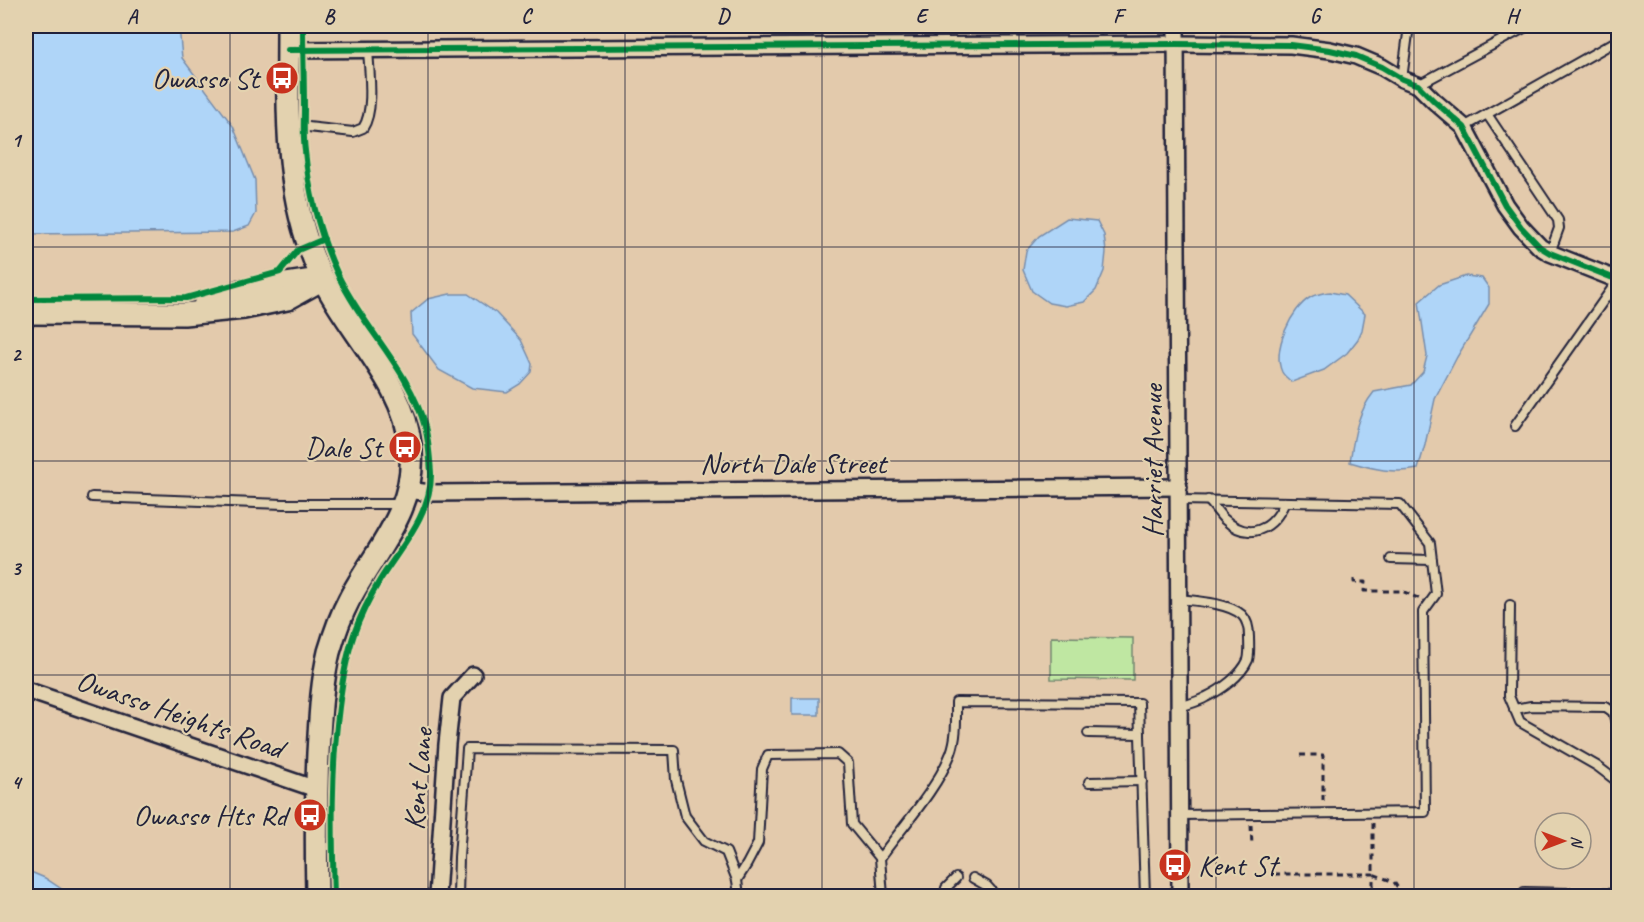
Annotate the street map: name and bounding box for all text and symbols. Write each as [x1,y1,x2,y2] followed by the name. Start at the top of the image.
[127,4,139,29] text: A
[324,4,336,29] text: B
[521,4,533,29] text: C
[717,4,731,29] text: D
[916,4,930,29] text: E
[1113,4,1127,29] text: F
[1310,4,1323,29] text: G
[1506,4,1521,29] text: H
[152,59,262,97] place label: Owasso St
[264,60,300,96] bus stop icon: Owasso St
[12,128,23,153] text: 1
[12,342,23,367] text: 2
[1133,382,1171,538] street label: Harriet Avenue
[305,428,385,466] place label: Dale St
[387,429,423,465] bus stop icon: Dale St
[700,444,889,482] street label: North Dale Street
[12,556,23,581] text: 3
[72,661,292,769] street label: Owasso Heights Road
[395,724,442,832] street label: Kent Lane
[12,770,24,795] text: 4
[133,796,291,834] place label: Owasso Hts Rd
[292,797,328,833] bus stop icon: Owasso Hts Rd
[1533,811,1593,871] north arrow
[1567,836,1587,849] text: N
[1198,846,1281,884] place label: Kent St
[1157,847,1193,883] bus stop icon: Kent St

